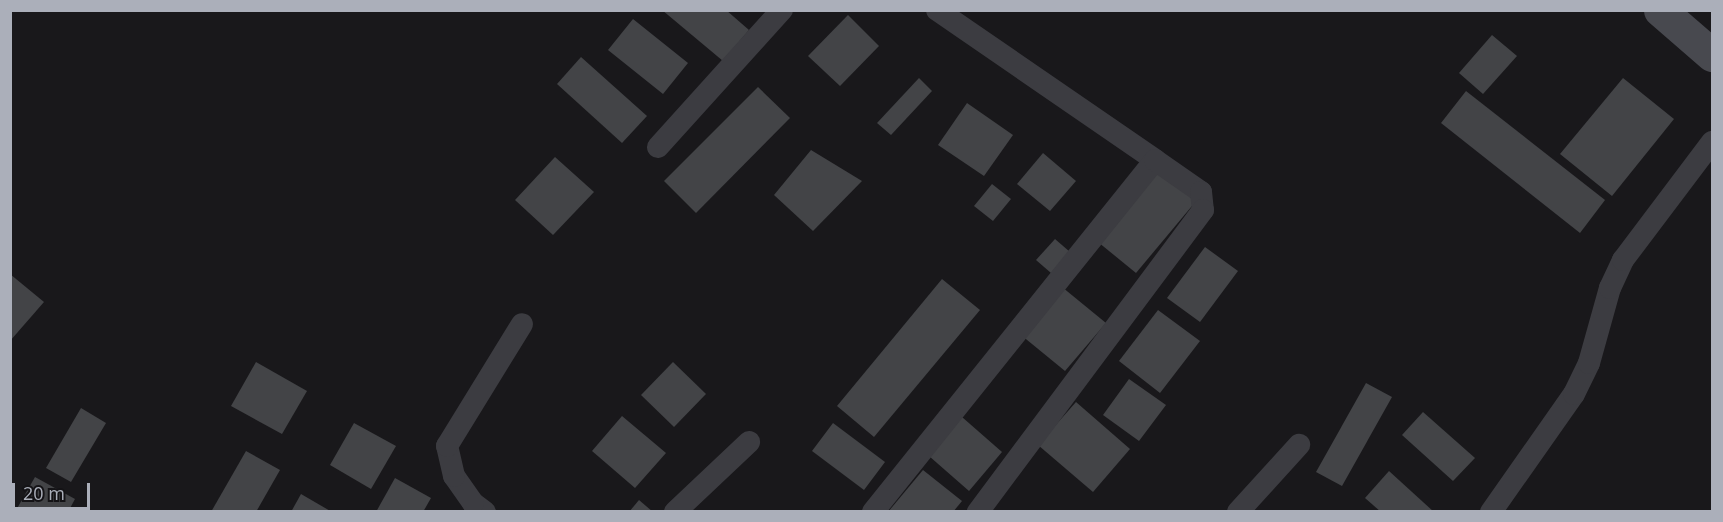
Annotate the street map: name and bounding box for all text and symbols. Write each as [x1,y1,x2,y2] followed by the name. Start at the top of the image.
[15,471,93,509] scale bar
[23,481,65,505] text: 20 m

